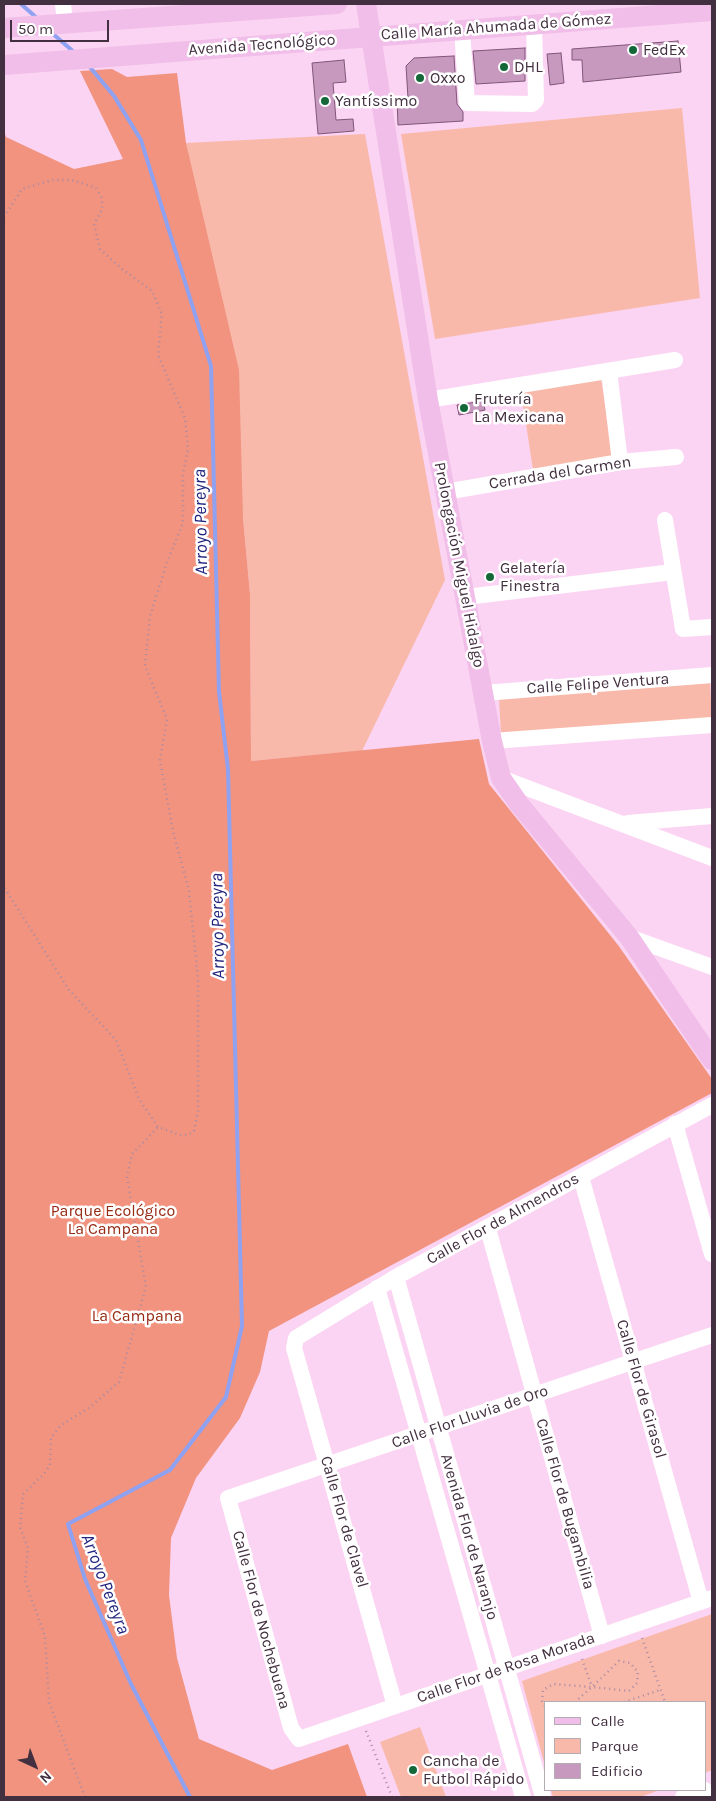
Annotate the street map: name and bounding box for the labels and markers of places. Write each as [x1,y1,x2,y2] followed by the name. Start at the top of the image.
[643,40,686,60] place label: FedEx
[627,44,639,56] marker: FedEx
[514,57,543,77] place label: DHL
[498,61,510,73] marker: DHL
[430,68,465,88] place label: Oxxo
[414,72,426,84] marker: Oxxo
[335,91,417,111] place label: Yantíssimo
[319,95,331,107] marker: Yantíssimo
[474,389,564,427] place label: Frutería La Mexicana
[458,402,470,414] marker: Frutería La Mexicana
[500,558,565,596] place label: Gelatería Finestra
[484,571,496,583] marker: Gelatería Finestra
[423,1751,524,1789] place label: Cancha de Futbol Rápido
[407,1764,419,1776] marker: Cancha de Futbol Rápido

